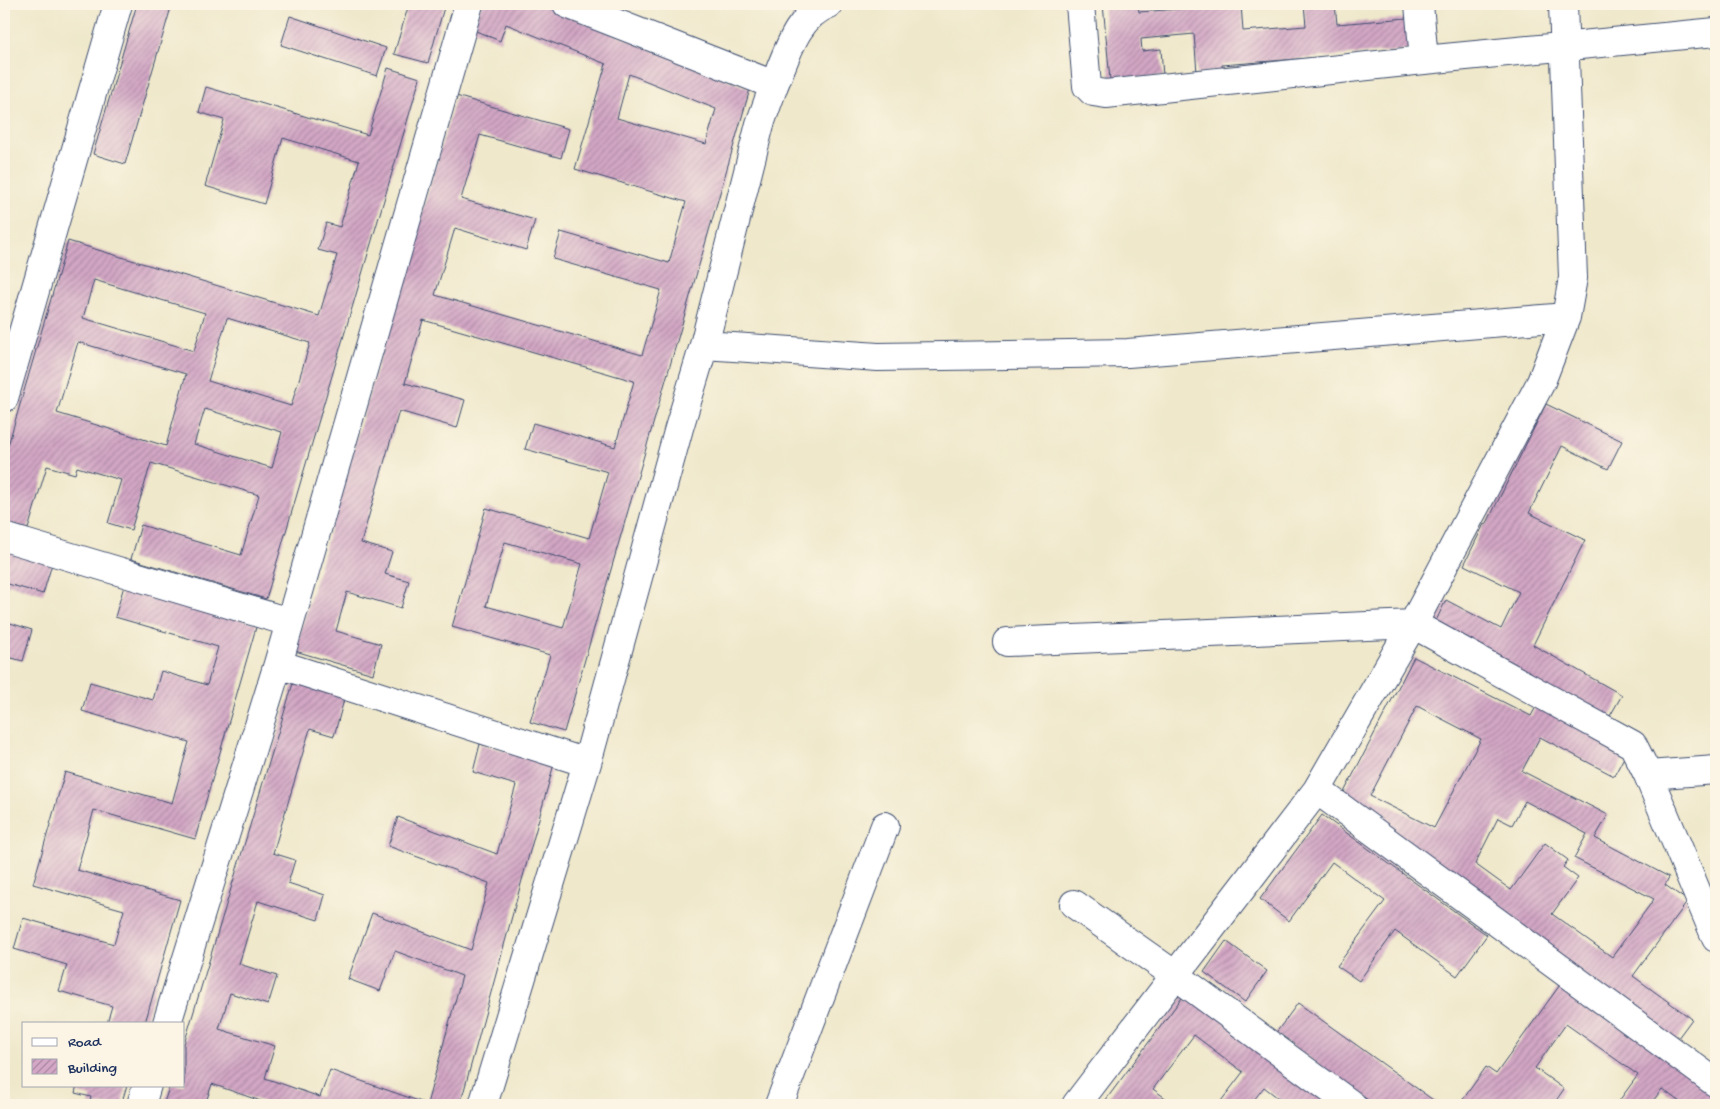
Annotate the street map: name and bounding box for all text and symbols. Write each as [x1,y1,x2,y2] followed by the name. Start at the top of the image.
[22,1022,185,1086] legend
[68,1034,102,1052] text: Road
[67,1060,117,1078] text: Building

